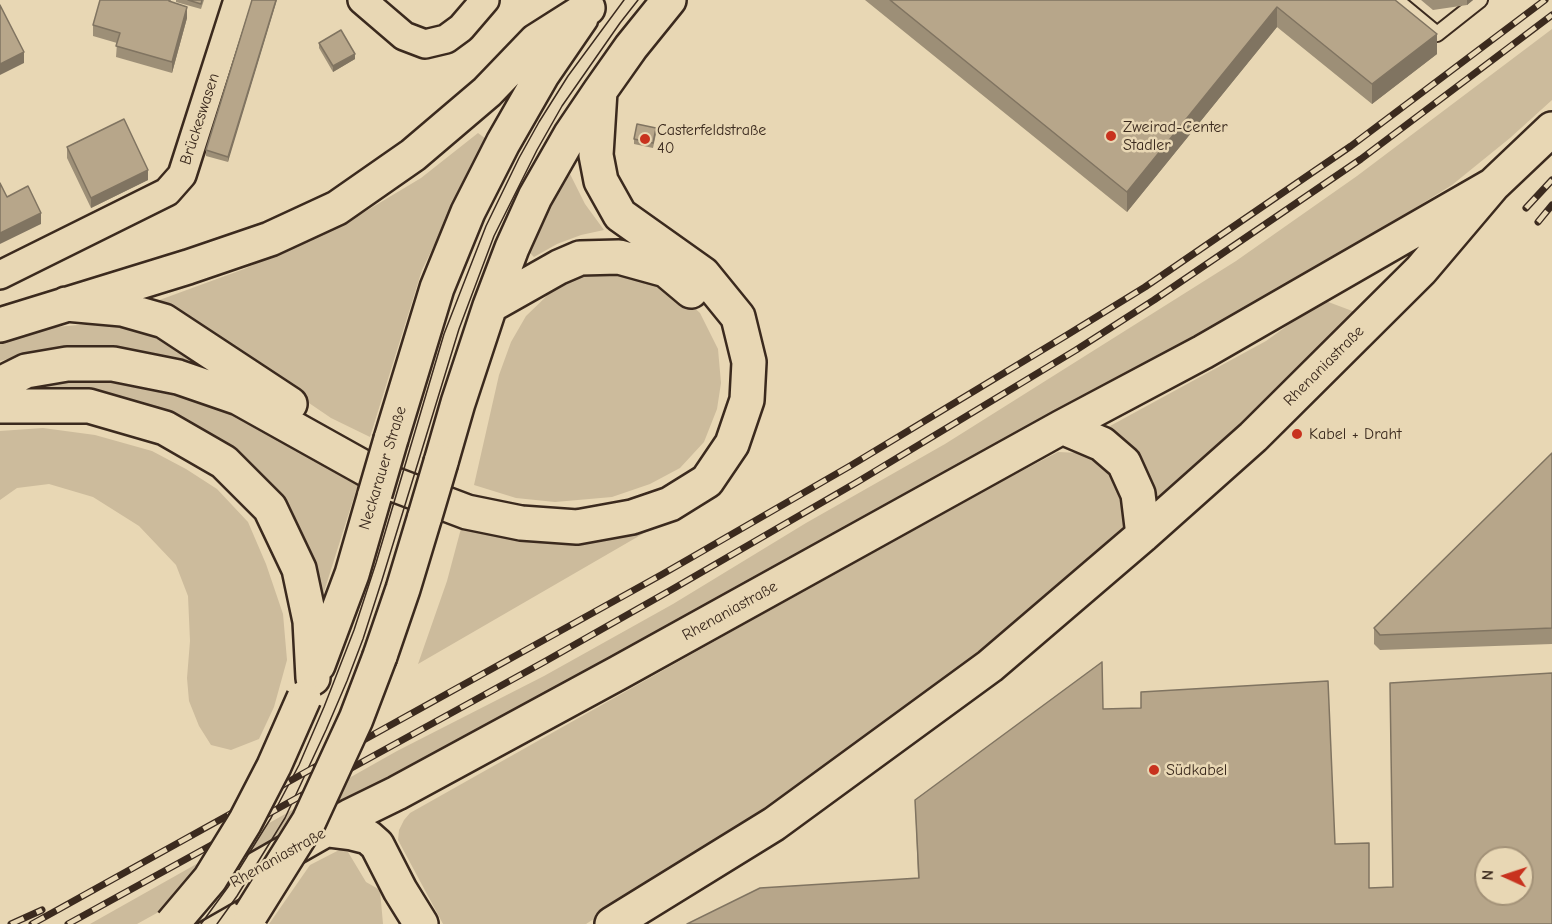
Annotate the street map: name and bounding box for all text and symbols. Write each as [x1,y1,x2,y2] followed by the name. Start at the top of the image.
[176,71,224,167] street label: Brückeswasen
[1123,117,1228,155] place label: Zweirad-Center Stadler
[657,120,766,158] place label: Casterfeldstraße 40
[1104,129,1118,143] marker: Zweirad-Center Stadler
[638,132,652,146] marker: Casterfeldstraße 40
[1280,322,1368,410] street label: Rhenaniastraße
[355,404,411,532] street label: Neckarauer Straße
[1309,424,1402,444] place label: Kabel + Draht
[1290,427,1304,441] marker: Kabel + Draht
[679,577,781,645] street label: Rhenaniastraße
[1166,760,1227,780] place label: Südkabel
[1147,763,1161,777] marker: Südkabel
[227,824,329,892] street label: Rhenaniastraße
[1474,846,1534,906] north arrow
[1479,869,1497,881] text: N

